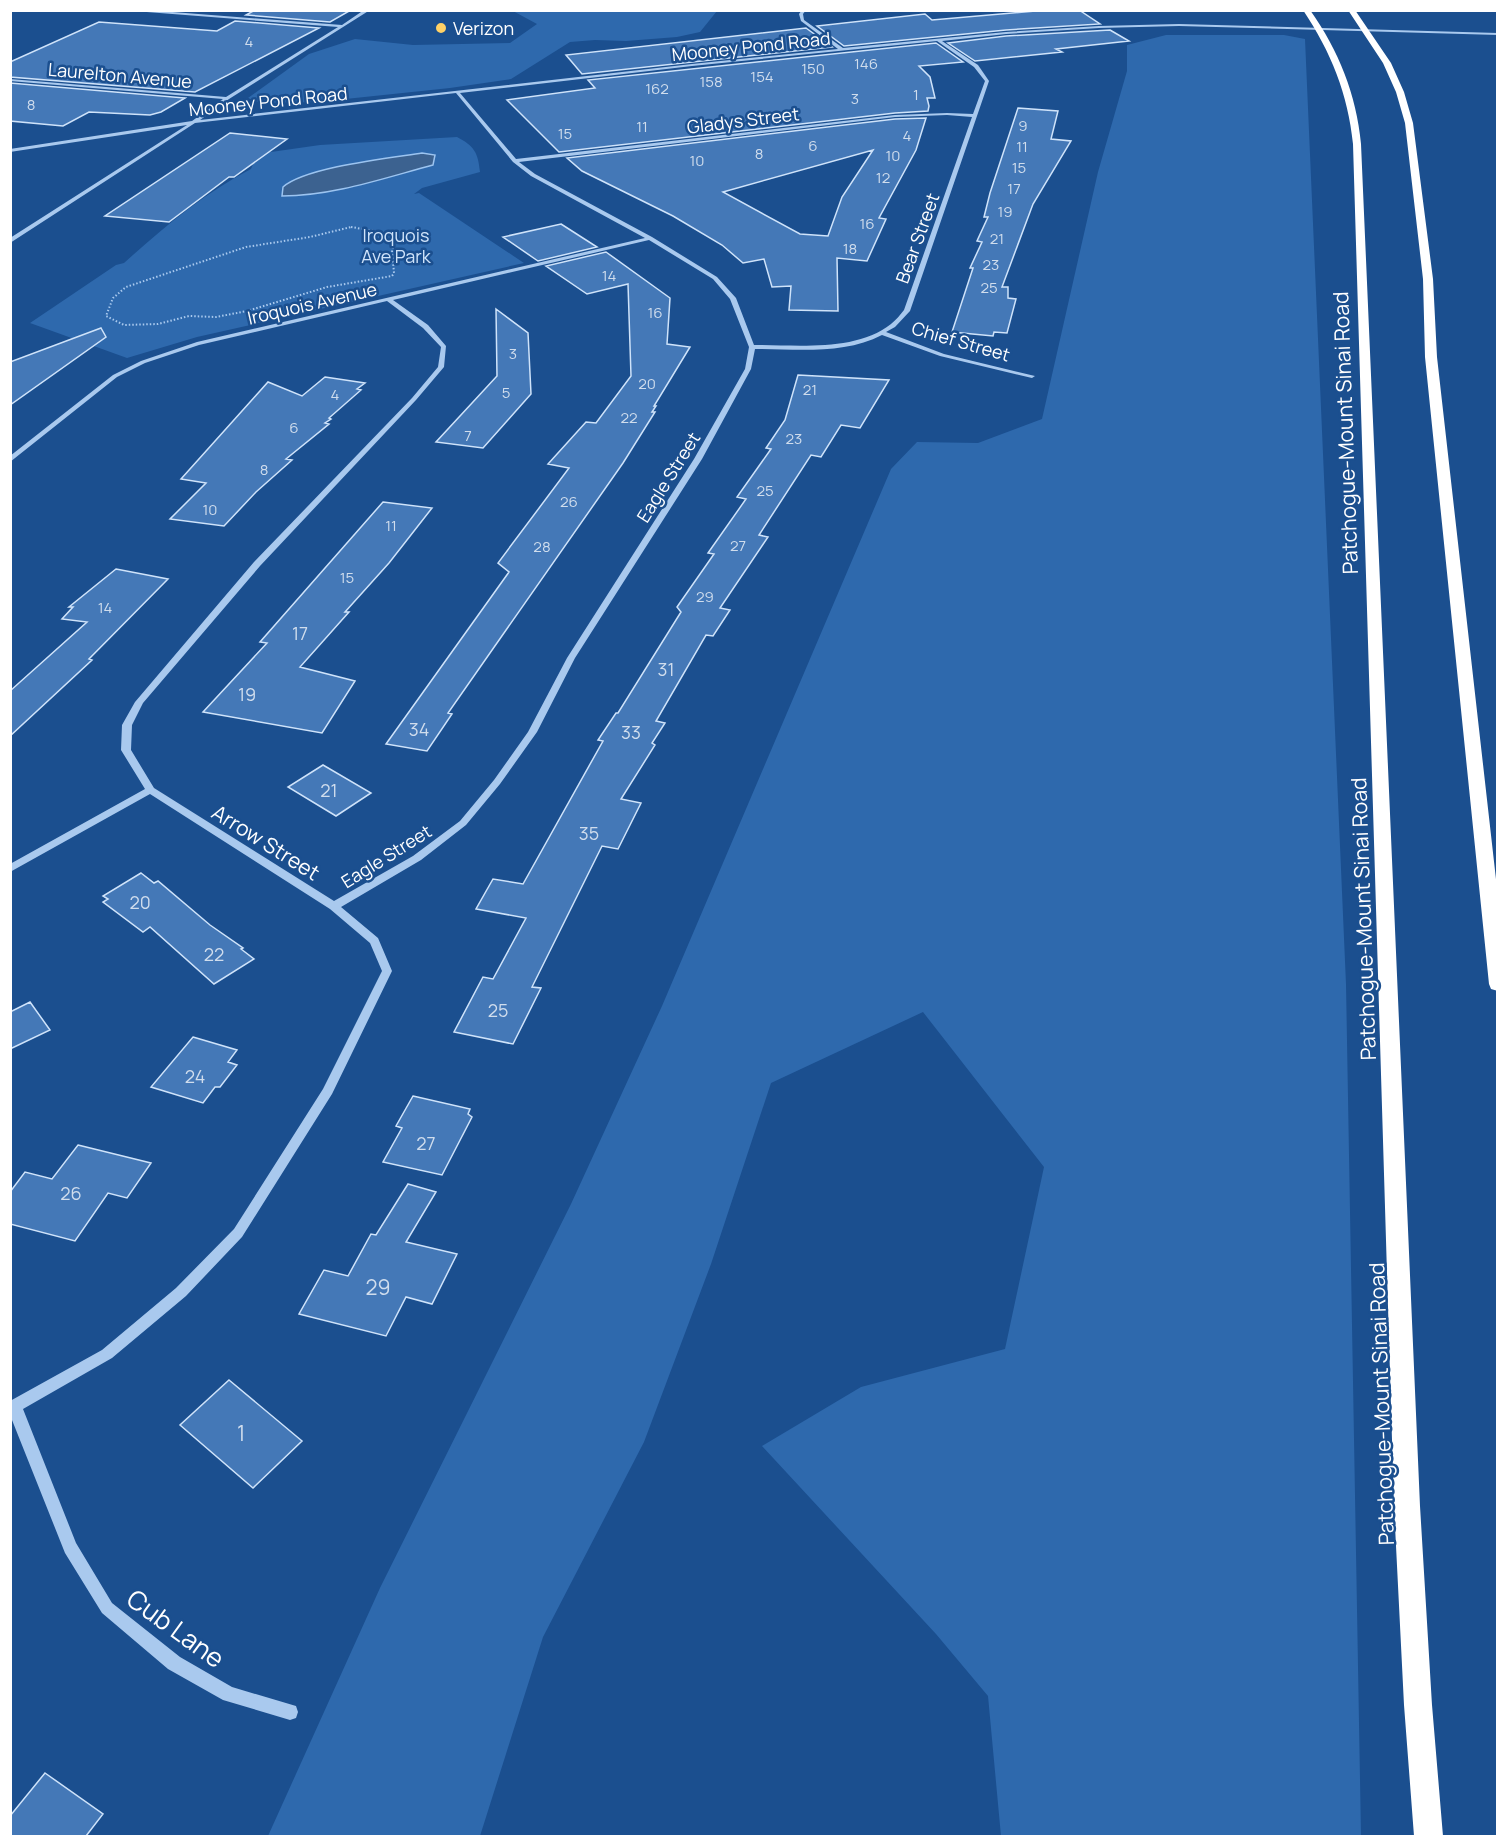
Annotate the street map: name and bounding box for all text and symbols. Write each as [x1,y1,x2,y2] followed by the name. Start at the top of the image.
[453,16,514,40] place label: Verizon
[434,21,448,35] marker: Verizon
[670,26,832,66] street label: Mooney Pond Road
[245,31,254,52] house number: 4
[854,53,878,74] house number: 146
[47,57,193,93] street label: Laurelton Avenue
[801,58,825,79] house number: 150
[750,66,774,87] house number: 154
[699,71,723,92] house number: 158
[645,78,669,99] house number: 162
[187,81,349,121] street label: Mooney Pond Road
[913,84,919,105] house number: 1
[851,88,859,109] house number: 3
[27,94,35,115] house number: 8
[685,101,801,139] street label: Gladys Street
[1018,115,1028,136] house number: 9
[636,116,648,137] house number: 11
[558,123,572,144] house number: 15
[903,125,912,146] house number: 4
[808,135,818,156] house number: 6
[1016,136,1028,157] house number: 11
[755,143,763,164] house number: 8
[886,145,901,166] house number: 10
[690,150,705,171] house number: 10
[1012,157,1026,178] house number: 15
[876,167,890,188] house number: 12
[1007,178,1021,199] house number: 17
[890,190,944,286] street label: Bear Street
[997,201,1013,222] house number: 19
[859,213,875,234] house number: 16
[361,223,432,268] park label: Iroquois Ave Park
[990,228,1004,249] house number: 21
[843,238,857,259] house number: 18
[983,254,999,275] house number: 23
[602,265,616,286] house number: 14
[245,276,379,330] street label: Iroquois Avenue
[980,277,998,298] house number: 25
[1326,291,1364,575] street label: Patchogue-Mount Sinai Road
[647,302,663,323] house number: 16
[909,316,1013,366] street label: Chief Street
[509,343,517,364] house number: 3
[638,373,656,394] house number: 20
[803,379,817,400] house number: 21
[502,382,510,403] house number: 5
[331,384,340,405] house number: 4
[620,407,638,428] house number: 22
[289,417,299,438] house number: 6
[464,425,472,446] house number: 7
[631,427,705,527] street label: Eagle Street
[786,428,802,449] house number: 23
[260,459,268,480] house number: 8
[756,480,774,501] house number: 25
[560,491,578,512] house number: 26
[203,499,218,520] house number: 10
[385,515,397,536] house number: 11
[730,535,746,556] house number: 27
[533,536,551,557] house number: 28
[340,567,354,588] house number: 15
[696,586,714,607] house number: 29
[98,597,112,618] house number: 14
[292,621,308,645] house number: 17
[658,657,674,681] house number: 31
[238,682,256,706] house number: 19
[409,717,429,741] house number: 34
[621,720,641,744] house number: 33
[1344,777,1382,1061] street label: Patchogue-Mount Sinai Road
[320,778,338,802] house number: 21
[207,798,325,886] street label: Arrow Street
[336,819,436,893] street label: Eagle Street
[579,821,599,845] house number: 35
[129,890,151,914] house number: 20
[204,942,224,966] house number: 22
[488,998,508,1022] house number: 25
[185,1064,205,1088] house number: 24
[416,1131,436,1155] house number: 27
[60,1181,82,1205] house number: 26
[1362,1262,1400,1546] street label: Patchogue-Mount Sinai Road
[365,1273,391,1301] house number: 29
[237,1419,245,1447] house number: 1
[120,1580,232,1676] street label: Cub Lane

